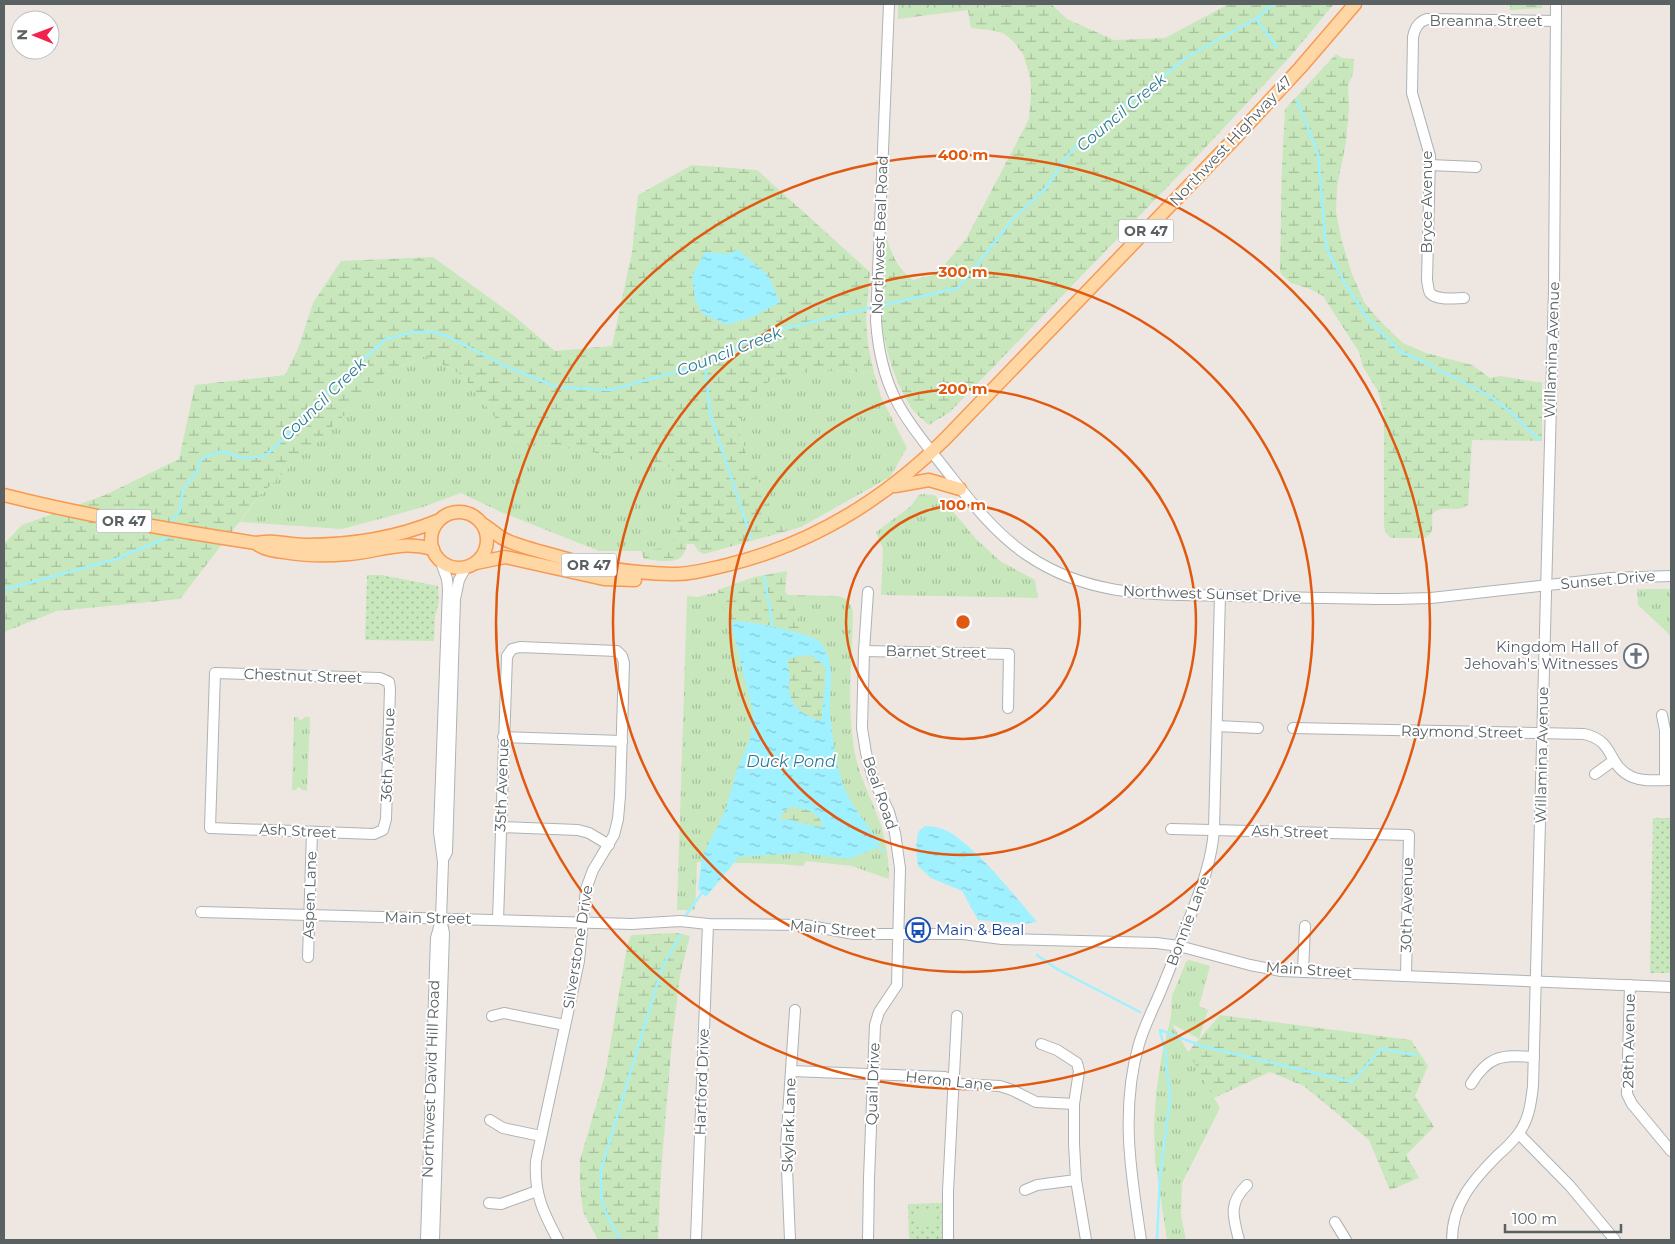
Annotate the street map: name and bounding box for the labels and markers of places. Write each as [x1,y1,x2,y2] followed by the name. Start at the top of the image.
[954,613,972,631] centre of rings
[1463,637,1619,673] place label: Kingdom Hall of Jehovah's Witnesses
[1623,643,1649,669] church icon: Kingdom Hall of Jehovah's Witnesses
[905,917,931,943] bus stop icon: Main & Beal
[936,920,1024,939] place label: Main & Beal

